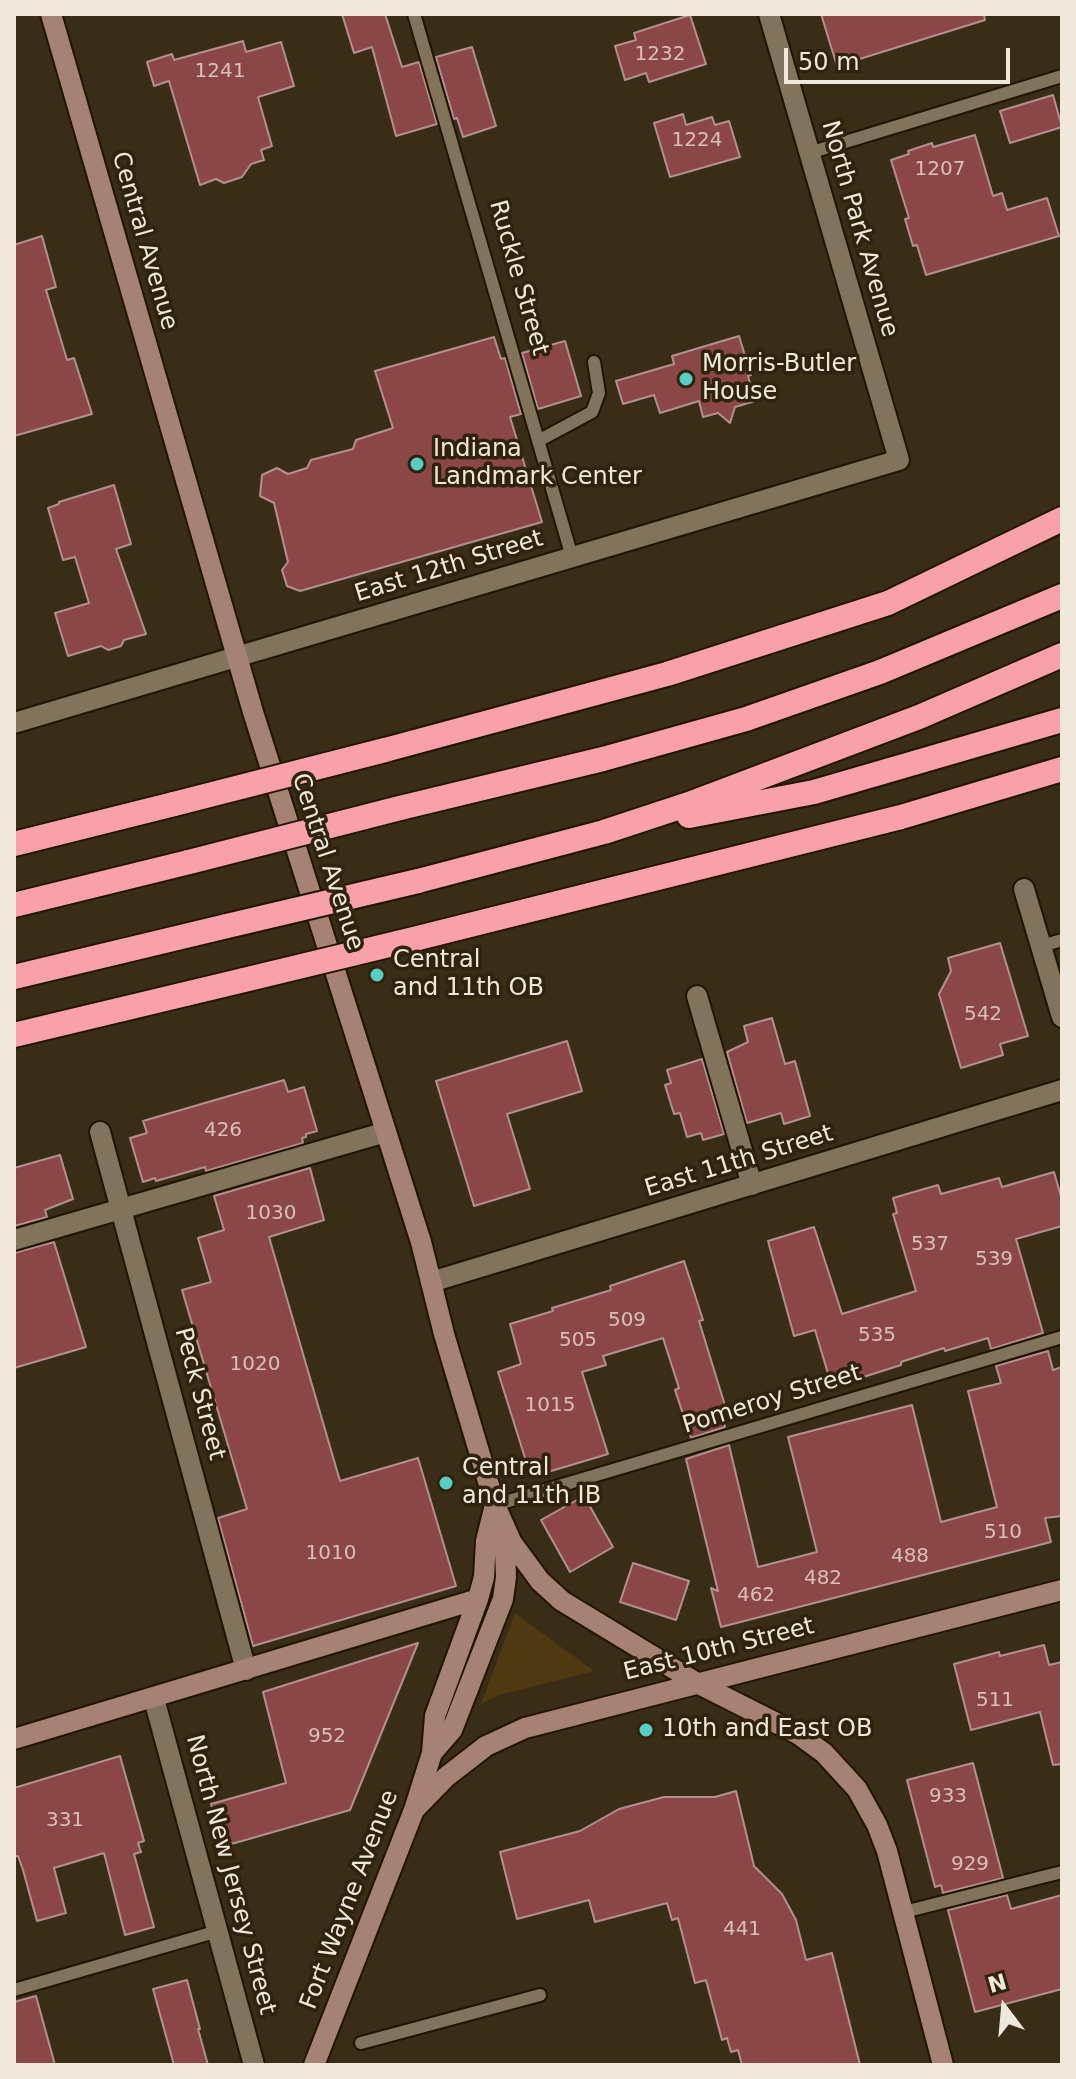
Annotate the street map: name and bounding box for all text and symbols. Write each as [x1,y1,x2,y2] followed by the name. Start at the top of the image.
[788,32,1014,82] scale bar
[635,43,685,67] house number: 1232
[798,48,860,76] text: 50 m
[195,60,245,84] house number: 1241
[814,118,904,340] street label: North Park Avenue
[672,129,722,153] house number: 1224
[105,149,183,333] street label: Central Avenue
[915,158,965,182] house number: 1207
[482,197,554,359] street label: Ruckle Street
[702,351,856,407] place label: Morris-Butler House
[677,370,695,388] marker: Morris-Butler House
[433,436,642,492] place label: Indiana Landmark Center
[408,455,426,473] marker: Indiana Landmark Center
[351,525,547,609] street label: East 12th Street
[285,770,369,954] street label: Central Avenue
[393,947,544,1003] place label: Central and 11th OB
[368,966,386,984] marker: Central and 11th OB
[964,1003,1002,1027] house number: 542
[204,1119,242,1143] house number: 426
[641,1120,837,1204] street label: East 11th Street
[246,1202,296,1226] house number: 1030
[911,1233,949,1257] house number: 537
[975,1248,1013,1272] house number: 539
[608,1309,646,1333] house number: 509
[858,1324,896,1348] house number: 535
[167,1325,231,1463] street label: Peck Street
[559,1329,597,1353] house number: 505
[230,1353,280,1377] house number: 1020
[679,1359,865,1441] street label: Pomeroy Street
[525,1394,575,1418] house number: 1015
[462,1455,601,1511] place label: Central and 11th IB
[437,1474,455,1492] marker: Central and 11th IB
[984,1521,1022,1545] house number: 510
[306,1542,356,1566] house number: 1010
[891,1545,929,1569] house number: 488
[804,1567,842,1591] house number: 482
[737,1584,775,1608] house number: 462
[621,1612,817,1688] street label: East 10th Street
[976,1689,1014,1713] house number: 511
[662,1716,872,1744] place label: 10th and East OB
[637,1721,655,1739] marker: 10th and East OB
[308,1725,346,1749] house number: 952
[179,1732,281,2018] street label: North New Jersey Street
[929,1785,967,1809] house number: 933
[295,1786,405,2014] street label: Fort Wayne Avenue
[46,1809,84,1833] house number: 331
[951,1853,989,1877] house number: 929
[723,1918,761,1942] house number: 441
[964,1967,1044,2047] north arrow
[985,1969,1010,1998] text: N

